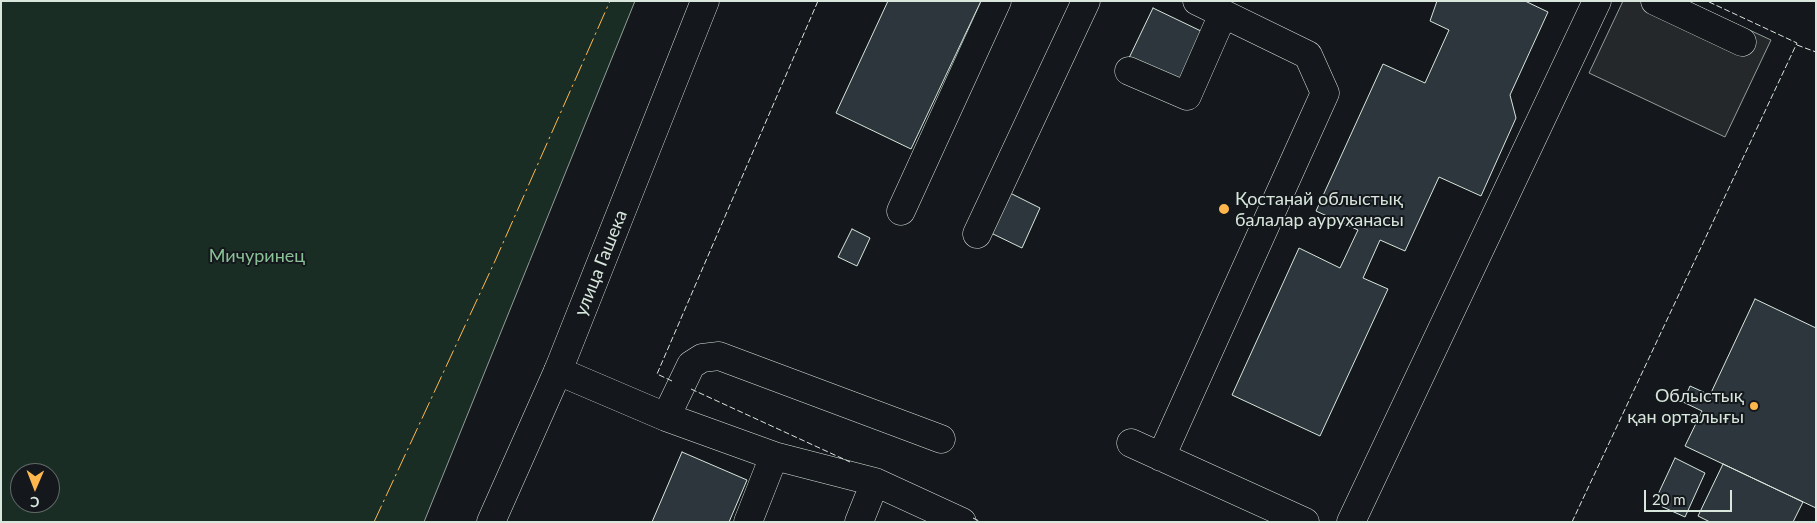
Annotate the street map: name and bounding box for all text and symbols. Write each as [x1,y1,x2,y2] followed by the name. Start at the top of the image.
[1235,188,1404,230] place label: Қостанай облыстық балалар ауруханасы
[1217,202,1231,216] marker: Қостанай облыстық балалар ауруханасы
[570,207,632,319] street label: улица Гашека
[209,245,305,267] park label: Мичуринец
[1627,385,1744,428] place label: Облыстық қан орталығы
[1748,400,1760,412] marker: Облыстық қан орталығы
[10,463,60,513] north arrow
[1647,480,1734,512] scale bar
[1652,490,1686,508] text: 20 m
[30,494,40,511] text: С

